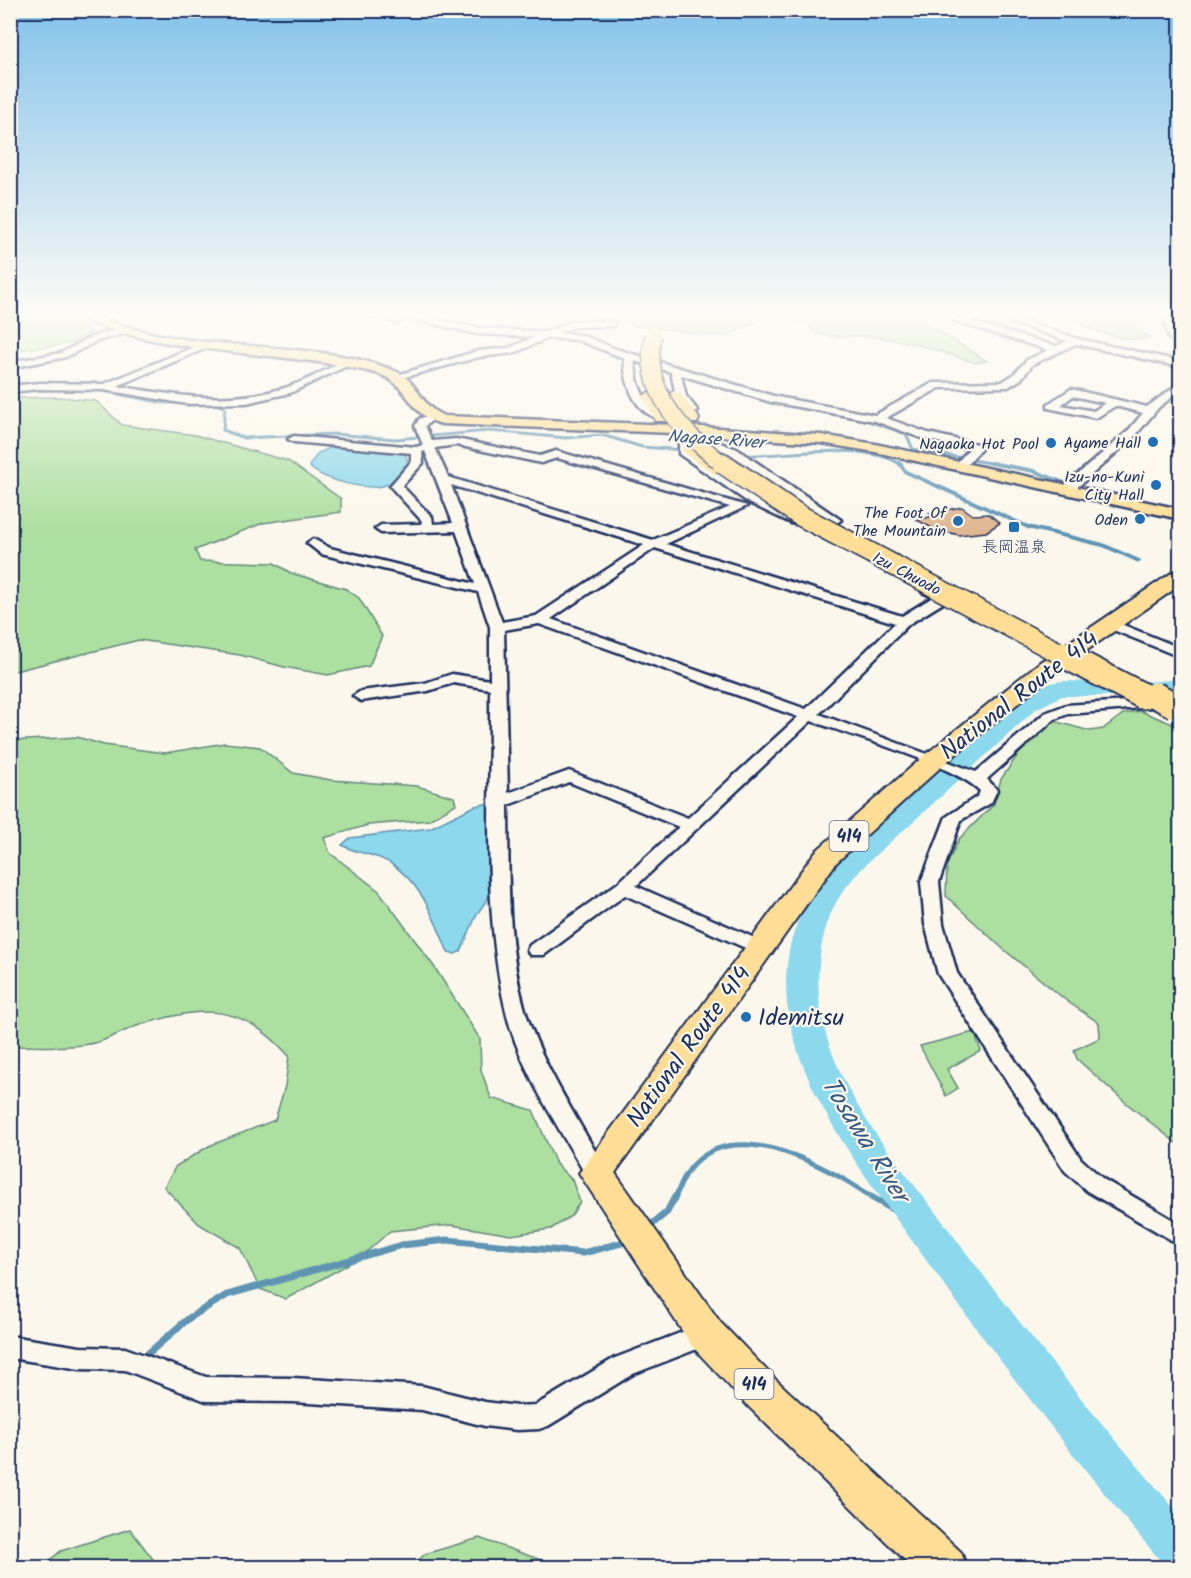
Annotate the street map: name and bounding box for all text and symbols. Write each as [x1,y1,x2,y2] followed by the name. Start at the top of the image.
[666,423,769,459] water label: Nagase River
[1064,431,1141,456] place label: Ayame Hall
[919,432,1039,457] place label: Nagaoka Hot Pool
[1146,435,1160,449] marker: Ayame Hall
[1044,436,1058,450] marker: Nagaoka Hot Pool
[1064,465,1145,508] place label: Izu-no-Kuni City Hall
[1149,478,1163,492] marker: Izu-no-Kuni City Hall
[853,501,948,544] place label: The Foot Of The Mountain
[1094,508,1128,533] place label: Oden
[1133,512,1147,526] marker: Oden
[951,514,965,528] marker: The Foot Of The Mountain
[1007,520,1021,534] marker: 長岡温泉
[982,535,1046,560] place label: 長岡温泉
[868,546,945,603] street label: Izu Chuodo
[932,621,1108,771] street label: National Route 414
[830,821,868,851] road number: 414
[617,957,762,1136] street label: National Route 414
[758,999,845,1038] place label: Idemitsu
[739,1010,753,1024] marker: Idemitsu
[809,1069,923,1216] water label: Tosawa River
[734,1369,774,1399] road number: 414

